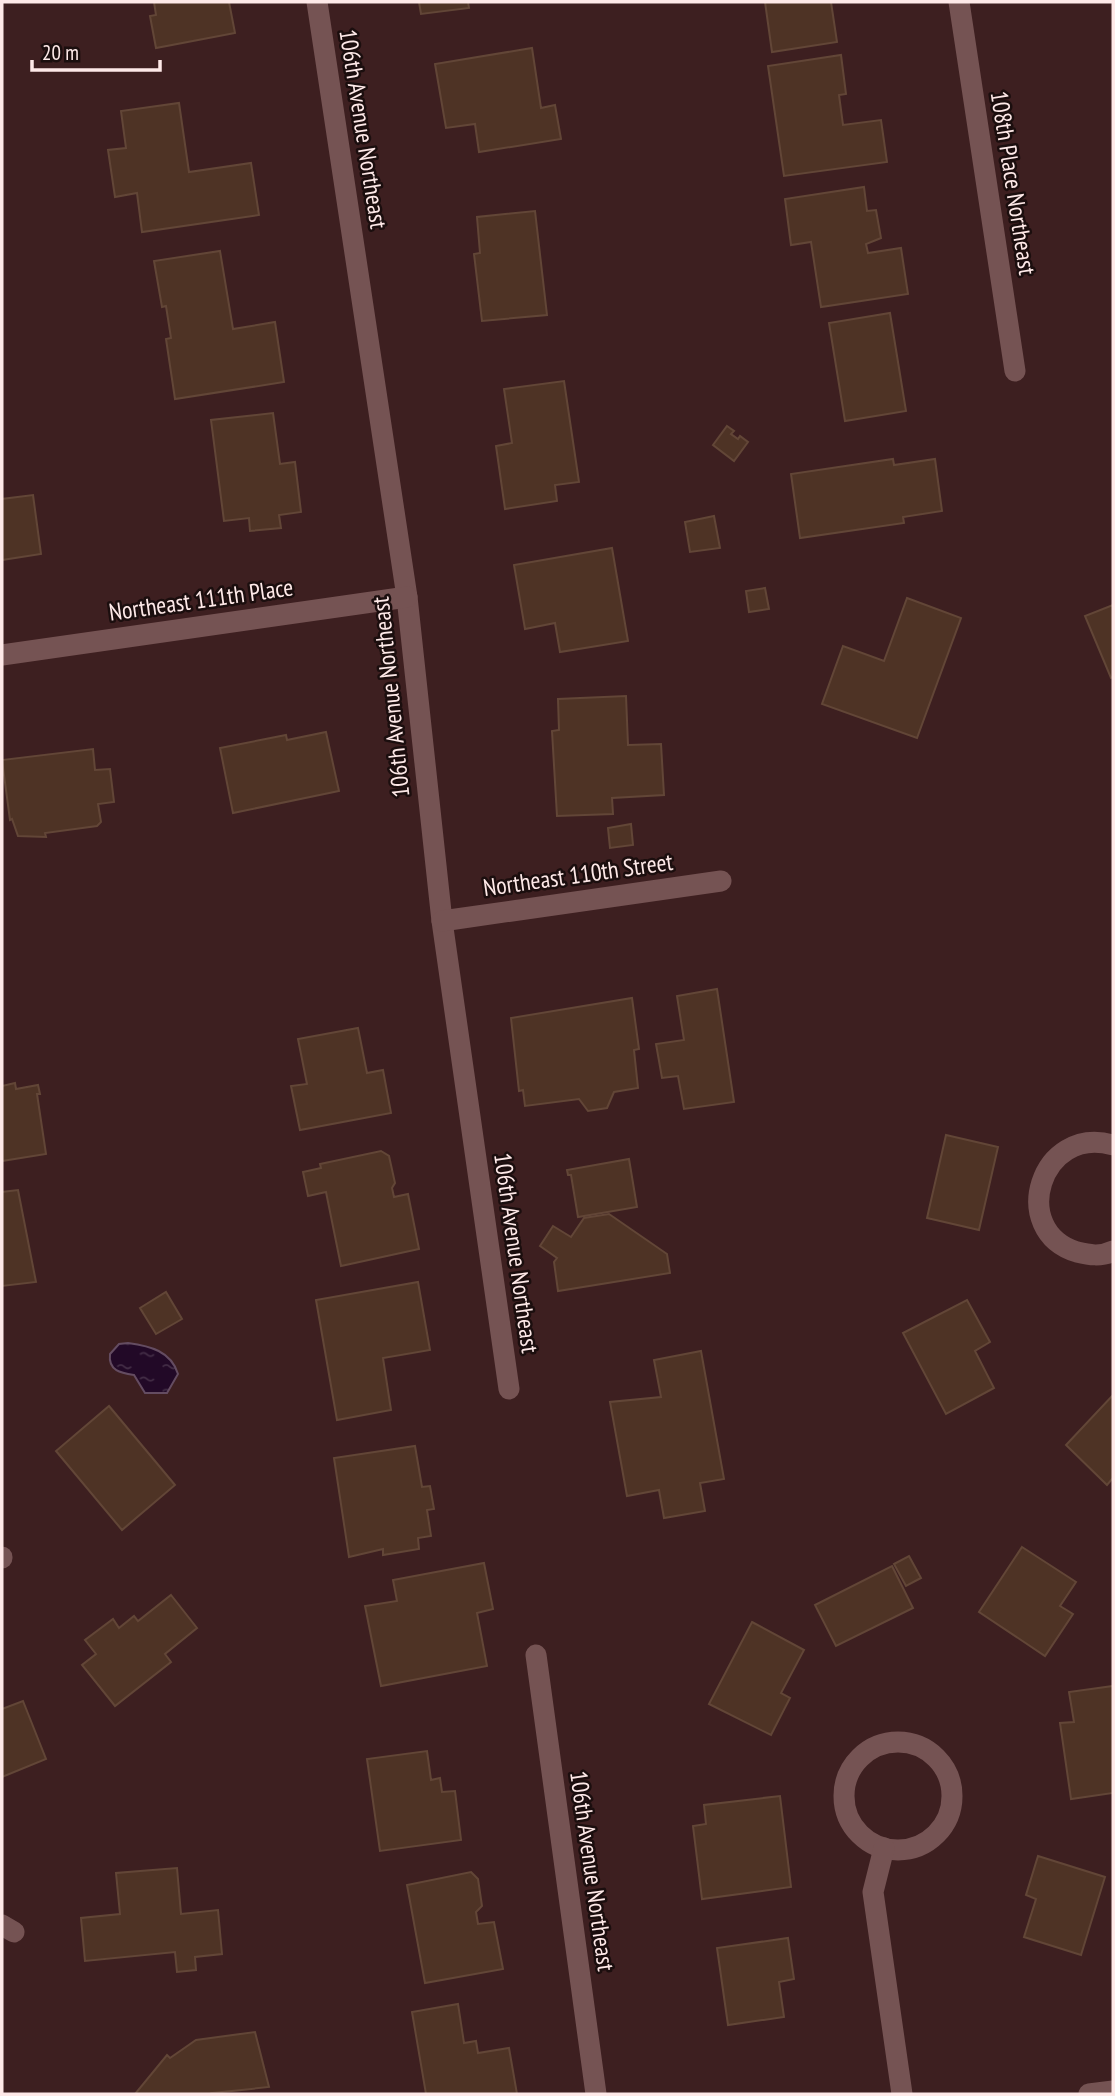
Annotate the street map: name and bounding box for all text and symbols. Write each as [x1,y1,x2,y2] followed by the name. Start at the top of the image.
[332,27,395,231] street label: 106th Avenue Northeast
[32,28,159,72] scale bar
[42,39,79,66] text: 20 m
[984,89,1043,277] street label: 108th Place Northeast
[107,571,295,628] street label: Northeast 111th Place
[365,595,416,799] street label: 106th Avenue Northeast
[481,846,675,903] street label: Northeast 110th Street
[487,1151,546,1355] street label: 106th Avenue Northeast
[563,1769,622,1973] street label: 106th Avenue Northeast

